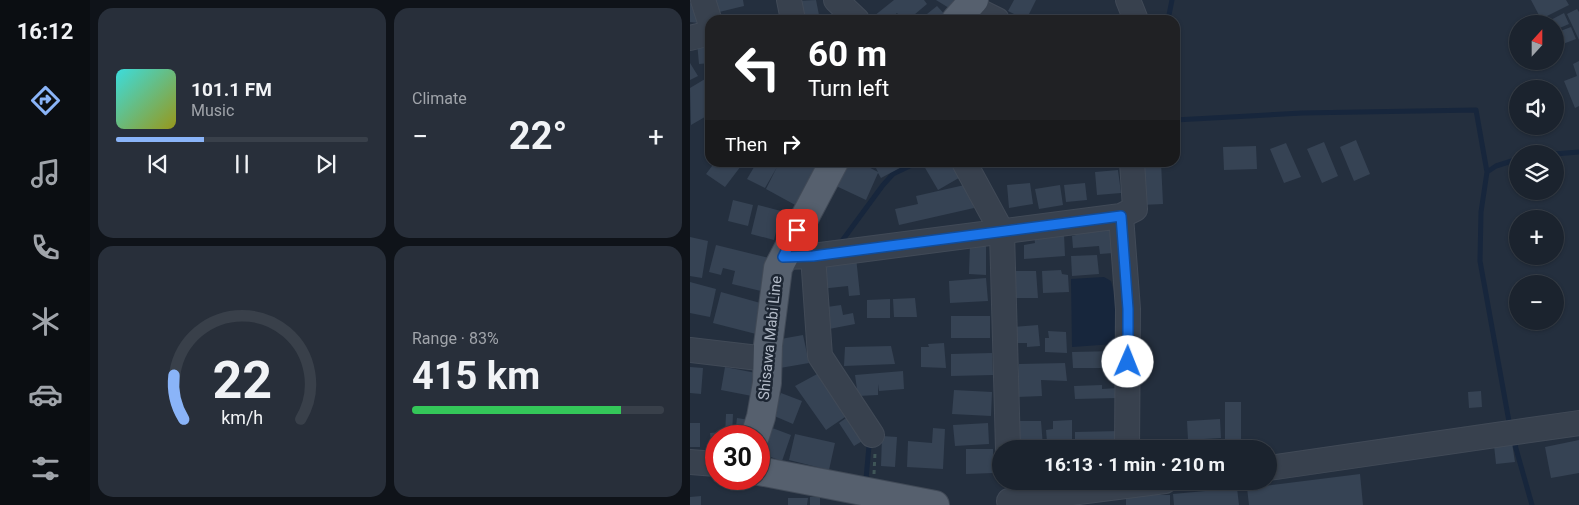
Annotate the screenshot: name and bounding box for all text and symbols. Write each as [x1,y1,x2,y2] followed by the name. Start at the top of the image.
[1509,15,1564,70] north arrow
[1509,15,1564,330] map controls
[17,19,73,44] text: 16:12
[808,34,887,75] text: 60 m
[725,35,790,100] icon: left
[808,76,889,101] text: Turn left
[191,78,272,101] text: 101.1 FM
[1509,80,1564,135] button: sound
[28,83,63,118] icon: directions
[412,89,467,108] text: Climate
[191,101,234,120] text: Music
[509,114,567,158] text: 22°
[412,120,428,153] text: −
[648,120,664,153] text: +
[777,130,805,158] icon: right
[725,133,767,156] text: Then
[1509,145,1564,200] button: layers
[144,150,172,178] icon: previous
[228,150,256,178] icon: pause
[312,150,340,178] icon: next
[28,156,63,191] icon: music
[776,209,818,251] pin
[1509,210,1564,265] button: +
[783,216,811,244] icon: arrive
[28,230,63,265] icon: phone
[755,275,785,401] street label: Shisawa Mabi Line
[1509,275,1564,330] button: −
[28,304,63,339] icon: climate
[412,329,499,348] text: Range · 83%
[1101,335,1153,387] position arrow
[212,350,272,411] text: 22
[412,354,540,398] text: 415 km
[28,377,63,412] icon: car
[221,407,263,428] text: km/h
[705,425,770,490] speed limit sign: 30
[28,451,63,486] icon: filters
[1044,453,1225,476] text: 16:13 · 1 min · 210 m

